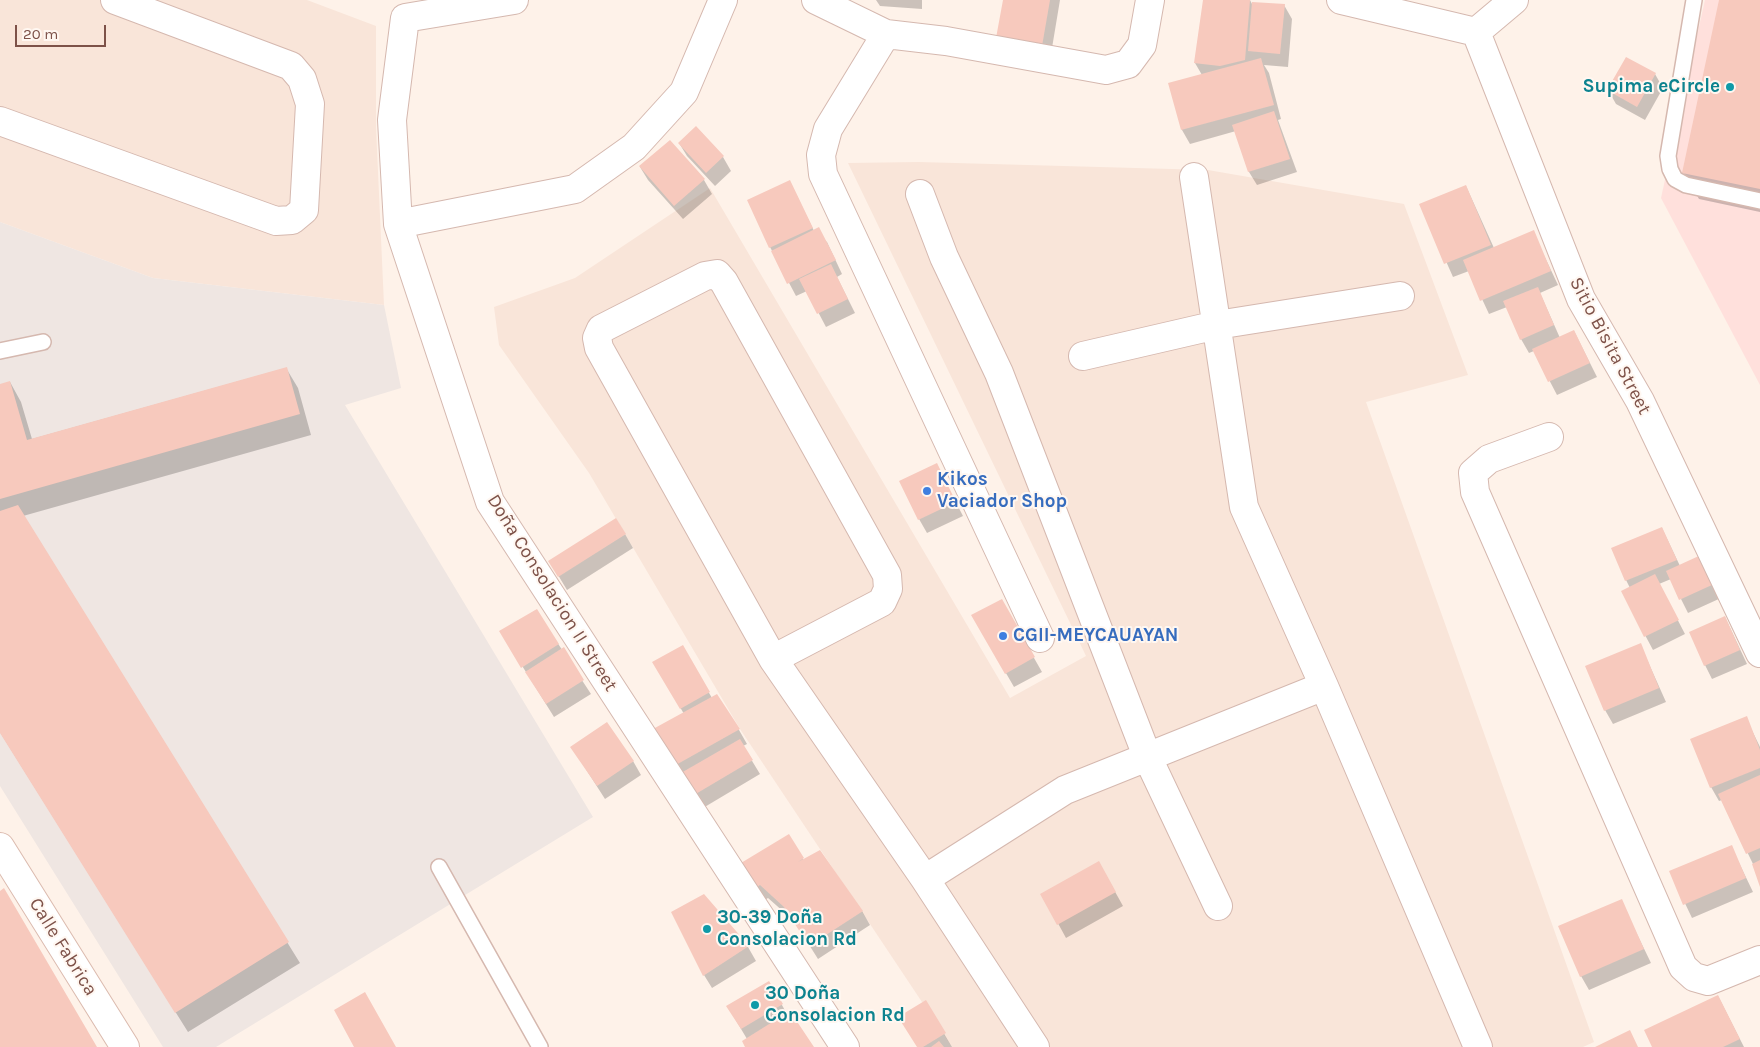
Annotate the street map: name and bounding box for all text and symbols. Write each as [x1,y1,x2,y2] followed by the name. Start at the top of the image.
[18,15,109,47] scale bar
[23,25,58,43] text: 20 m
[1582,76,1720,98] place label: Supima eCircle
[1724,81,1736,93] marker: Supima eCircle
[1564,273,1656,419] street label: Sitio Bisita Street
[937,469,1067,513] place label: Kikos Vaciador Shop
[921,485,933,497] marker: Kikos Vaciador Shop
[482,490,622,696] street label: Doña Consolacion II Street
[1013,625,1178,647] place label: CGII-MEYCAUAYAN
[997,630,1009,642] marker: CGII-MEYCAUAYAN
[24,894,102,1000] street label: Calle Fabrica
[717,907,857,951] place label: 30-39 Doña Consolacion Rd
[701,923,713,935] marker: 30-39 Doña Consolacion Rd
[765,983,905,1027] place label: 30 Doña Consolacion Rd
[749,999,761,1011] marker: 30 Doña Consolacion Rd

